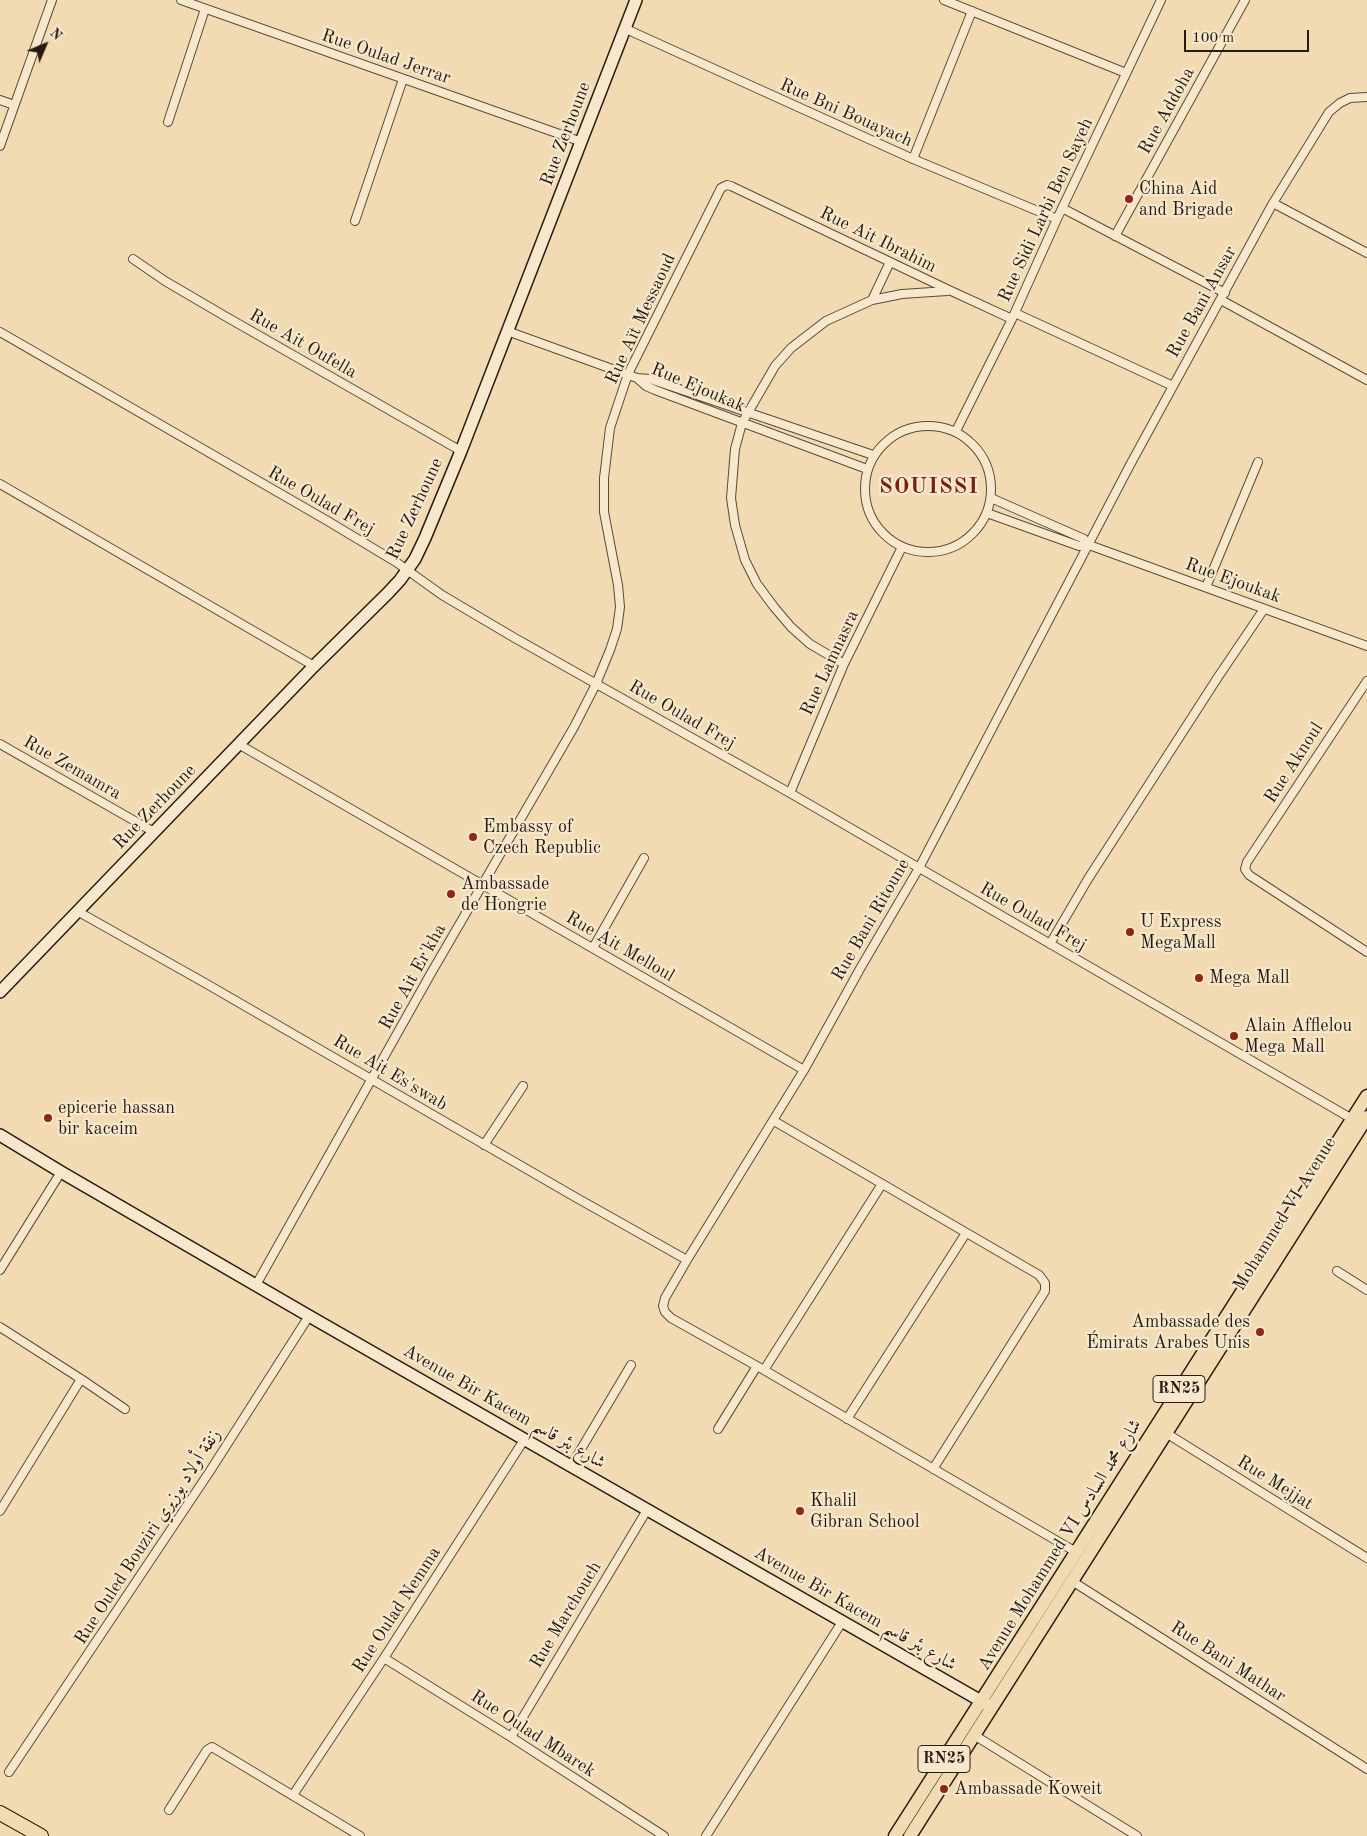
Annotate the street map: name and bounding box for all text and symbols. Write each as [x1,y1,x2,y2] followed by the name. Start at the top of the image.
[20,20,70,70] north arrow
[1187,20,1312,52] scale bar
[319,25,453,89] street label: Rue Oulad Jerrar
[47,26,64,43] text: N
[1192,31,1234,46] text: 100 m
[1134,64,1200,158] street label: Rue Addoha
[776,74,916,152] street label: Rue Bni Bouayach
[536,79,596,189] street label: Rue Zerhoune
[994,115,1098,305] street label: Rue Sidi Larbi Ben Sayeh
[1139,178,1233,220] place label: China Aid and Brigade
[1123,193,1135,205] marker: China Aid and Brigade
[816,202,940,278] street label: Rue Ait Ibrahim
[1162,242,1242,362] street label: Rue Bani Ansar
[601,250,681,388] street label: Rue Aït Messaoud
[245,304,361,384] street label: Rue Ait Oufella
[648,358,748,418] street label: Rue Ejoukak
[382,455,448,563] street label: Rue Zerhoune
[264,462,378,540] street label: Rue Oulad Frej
[878,474,980,500] district label: SOUISSI
[1182,554,1284,608] street label: Rue Ejoukak
[796,607,864,719] street label: Rue Lamnasra
[625,676,739,754] street label: Rue Oulad Frej
[1260,719,1328,807] street label: Rue Aknoul
[19,731,125,805] street label: Rue Zemamra
[109,760,201,854] street label: Rue Zerhoune
[483,816,601,859] place label: Embassy of Czech Republic
[467,831,479,843] marker: Embassy of Czech Republic
[827,855,915,985] street label: Rue Bani Ritoune
[461,873,549,916] place label: Ambassade de Hongrie
[976,878,1090,956] street label: Rue Oulad Frej
[445,888,457,900] marker: Ambassade de Hongrie
[562,907,678,987] street label: Rue Ait Melloul
[1140,911,1221,954] place label: U Express MegaMall
[375,920,451,1034] street label: Rue Ait Er'kha
[1124,926,1136,938] marker: U Express MegaMall
[1209,967,1290,989] place label: Mega Mall
[1193,972,1205,984] marker: Mega Mall
[1244,1015,1352,1058] place label: Alain Afflelou Mega Mall
[329,1030,451,1116] street label: Rue Ait Es'swab
[1228,1030,1240,1042] marker: Alain Afflelou Mega Mall
[58,1097,175,1140] place label: epicerie hassan bir kaceim
[42,1112,54,1124] marker: epicerie hassan bir kaceim
[1229,1133,1341,1295] street label: Mohammed VI Avenue
[1086,1311,1250,1354] place label: Ambassade des Émirats Arabes Unis
[1254,1326,1266,1338] marker: Ambassade des Émirats Arabes Unis
[399,1340,609,1474] street label: Avenue Bir Kacem شارع بئر قاسم
[1153,1376,1205,1402] road number: RN25
[973,1415,1147,1675] street label: Avenue Mohammed VI شارع محمد السادس
[70,1425,226,1649] street label: Rue Ouled Bouziri زنقة أولاد بوزيري
[1233,1451,1317,1515] street label: Rue Mejjat
[810,1490,920,1532] place label: Khalil Gibran School
[794,1505,806,1517] marker: Khalil Gibran School
[750,1542,960,1676] street label: Avenue Bir Kacem شارع بئر قاسم
[348,1543,446,1677] street label: Rue Oulad Nemma
[526,1558,606,1672] street label: Rue Marchouch
[1166,1617,1290,1707] street label: Rue Bani Mathar
[467,1686,599,1782] street label: Rue Oulad Mbarek
[918,1746,970,1772] road number: RN25
[954,1778,1102,1800] place label: Ambassade Koweit
[938,1783,950,1795] marker: Ambassade Koweit

